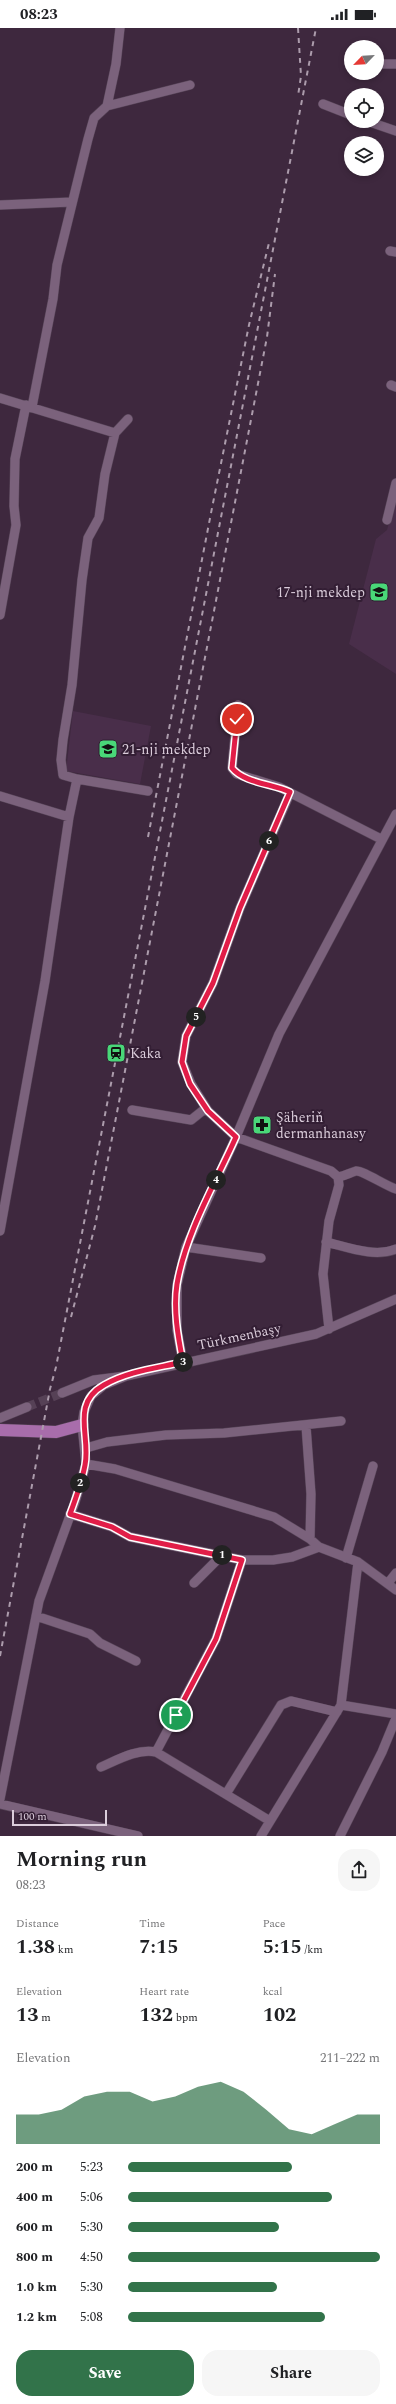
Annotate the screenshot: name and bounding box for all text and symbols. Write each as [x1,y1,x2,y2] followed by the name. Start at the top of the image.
[20,3,58,26] text: 08:23
[344,40,384,80] north arrow
[344,40,384,176] map controls
[344,88,384,128] button: locate
[344,136,384,176] button: layers
[368,581,390,603] school or university icon: 17-nji mekdep
[277,582,365,603] place label: 17-nji mekdep
[220,702,254,736] pin
[226,708,248,730] icon: check
[97,738,119,760] school or university icon: 21-nji mekdep
[122,739,211,760] place label: 21-nji mekdep
[259,831,279,851] pin: 6
[266,832,272,849] text: 6
[186,1007,206,1027] pin: 5
[193,1008,199,1025] text: 5
[105,1042,127,1064] station icon: Kaka
[130,1043,161,1064] place label: Kaka
[276,1107,367,1144] place label: Şäheriň dermanhanasy
[251,1114,273,1136] pharmacy icon: Şäheriň dermanhanasy
[206,1170,226,1190] pin: 4
[213,1171,219,1188] text: 4
[195,1317,284,1356] street label: Türkmenbaşy
[173,1352,193,1372] pin: 3
[180,1353,186,1370] text: 3
[70,1473,90,1493] pin: 2
[77,1474,83,1491] text: 2
[212,1545,232,1565] pin: 1
[219,1546,225,1563] text: 1
[159,1698,193,1732] pin
[165,1704,187,1726] icon: arrive
[12,1808,107,1827] scale bar
[18,1808,47,1825] text: 100 m
[16,1843,147,1876] text: Morning run
[338,1849,380,1891] button: share
[16,1875,45,1895] text: 08:23
[16,1915,59,1932] text: Distance
[139,1915,165,1932] text: Time
[263,1915,285,1932] text: Pace
[16,1932,55,1962] text: 1.38
[139,1932,178,1962] text: 7:15
[263,1932,302,1962] text: 5:15
[55,1941,73,1958] text: km
[302,1941,323,1958] text: /km
[16,1983,62,2000] text: Elevation
[139,1983,189,2000] text: Heart rate
[263,1983,282,2000] text: kcal
[16,2000,38,2030] text: 13
[139,2000,173,2030] text: 132
[263,2000,296,2030] text: 102
[38,2009,51,2026] text: m
[173,2009,198,2026] text: bpm
[16,2048,70,2068] text: Elevation
[320,2048,380,2068] text: 211–222 m
[16,2157,53,2177] text: 200 m
[80,2157,103,2177] text: 5:23
[16,2187,53,2207] text: 400 m
[80,2187,103,2207] text: 5:06
[16,2217,53,2237] text: 600 m
[80,2217,103,2237] text: 5:30
[16,2247,53,2267] text: 800 m
[80,2247,103,2267] text: 4:50
[16,2277,57,2297] text: 1.0 km
[80,2277,103,2297] text: 5:30
[16,2307,57,2327] text: 1.2 km
[80,2307,103,2327] text: 5:08
[16,2350,194,2396] button: Save
[202,2350,380,2396] button: Share

